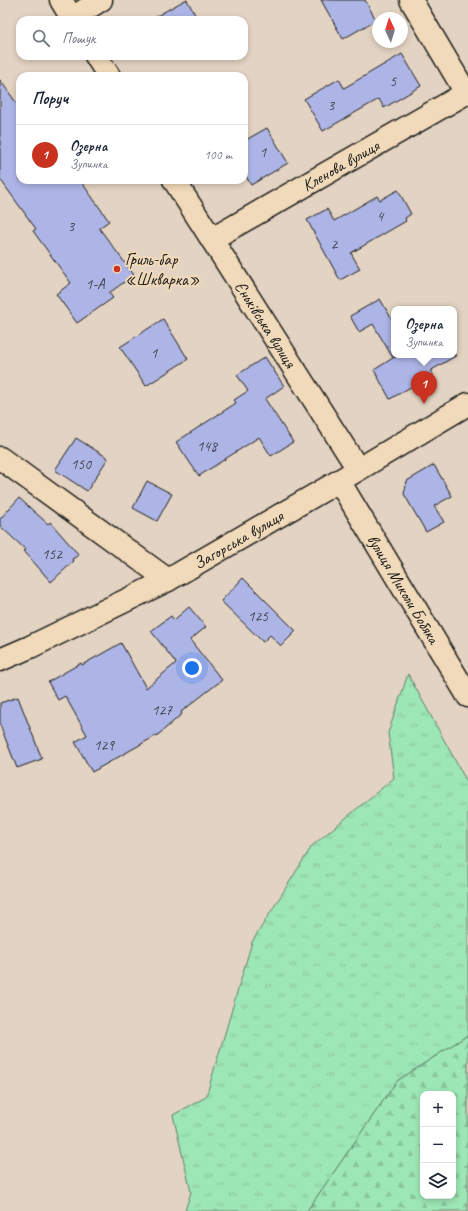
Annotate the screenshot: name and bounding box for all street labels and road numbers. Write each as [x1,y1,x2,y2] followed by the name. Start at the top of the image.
[298,134,384,196] street label: Кленова вулиця
[230,277,302,372] street label: Єньківська вулиця
[190,505,288,574] street label: Загорська вулиця
[363,530,446,649] street label: вулиця Миколи Бобяка

